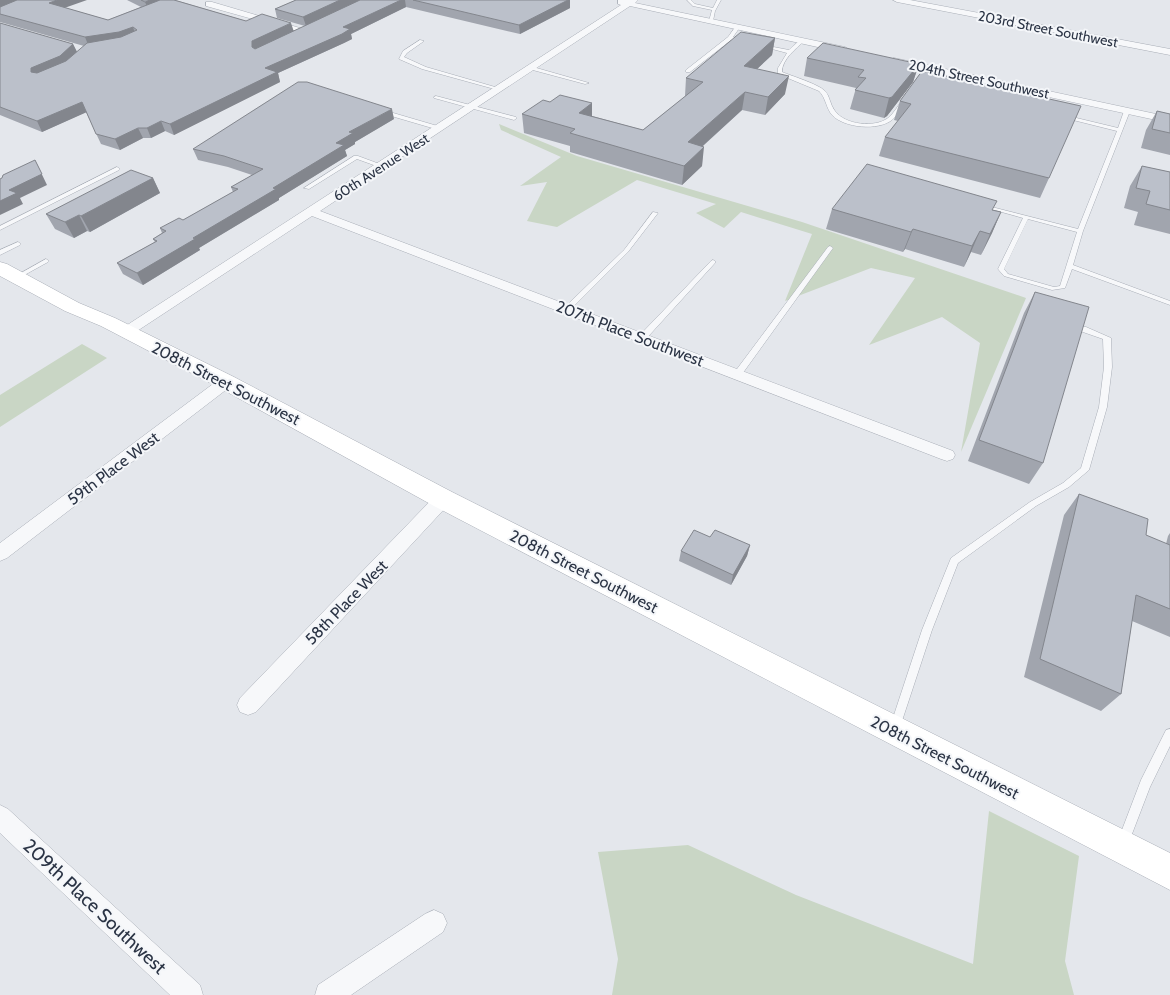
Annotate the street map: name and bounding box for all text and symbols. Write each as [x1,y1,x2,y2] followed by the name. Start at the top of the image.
[977,7,1120,51] street label: 203rd Street Southwest
[907,55,1051,103] street label: 204th Street Southwest
[330,129,433,205] street label: 60th Avenue West
[553,297,707,371] street label: 207th Place Southwest
[148,338,304,429] street label: 208th Street Southwest
[64,427,163,509] street label: 59th Place West
[506,526,662,617] street label: 208th Street Southwest
[301,556,392,649] street label: 58th Place West
[867,712,1023,803] street label: 208th Street Southwest
[18,834,172,979] street label: 209th Place Southwest

